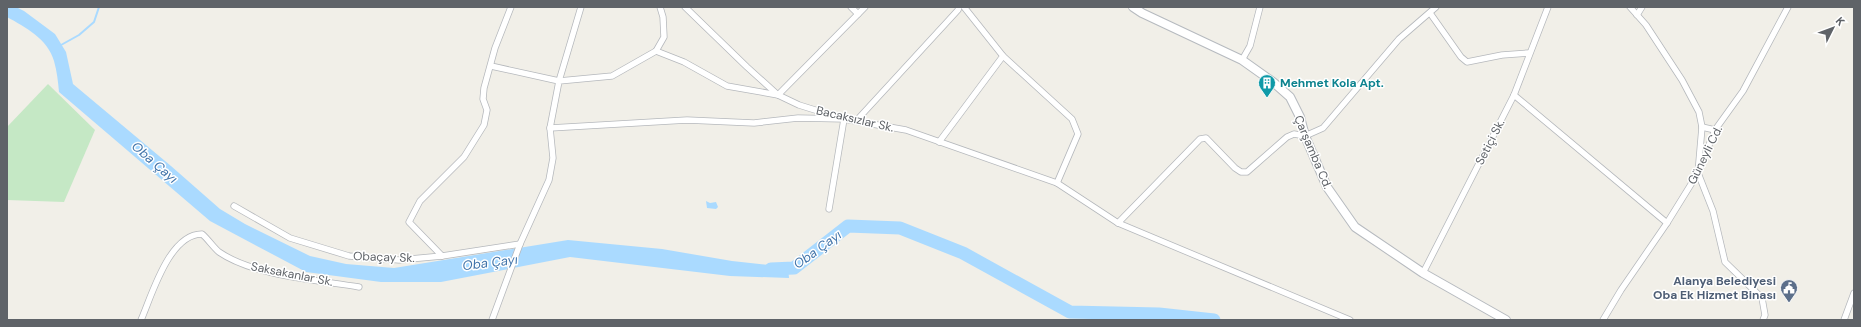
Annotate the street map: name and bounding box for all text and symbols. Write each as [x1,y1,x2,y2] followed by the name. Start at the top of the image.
[1813,8,1853,48] north arrow
[1833,14,1848,29] text: K
[1257,73,1277,98] building icon: Mehmet Kola Apt.
[1280,75,1384,91] place label: Mehmet Kola Apt.
[815,102,895,136] street label: Bacaksızlar Sk.
[1290,113,1336,191] street label: Çarşamba Cd.
[1472,116,1508,168] street label: Setiçi Sk.
[1684,123,1726,187] street label: Güneyli Cd.
[128,138,181,187] water label: Oba Çayı
[790,226,845,273] water label: Oba Çayı
[353,248,415,266] street label: Obaçay Sk.
[461,251,519,274] water label: Oba Çayı
[250,258,334,290] street label: Saksakanlar Sk.
[1653,273,1776,303] place label: Alanya Belediyesi Oba Ek Hizmet Binası
[1779,278,1799,303] public building icon: Alanya Belediyesi Oba Ek Hizmet Binası

